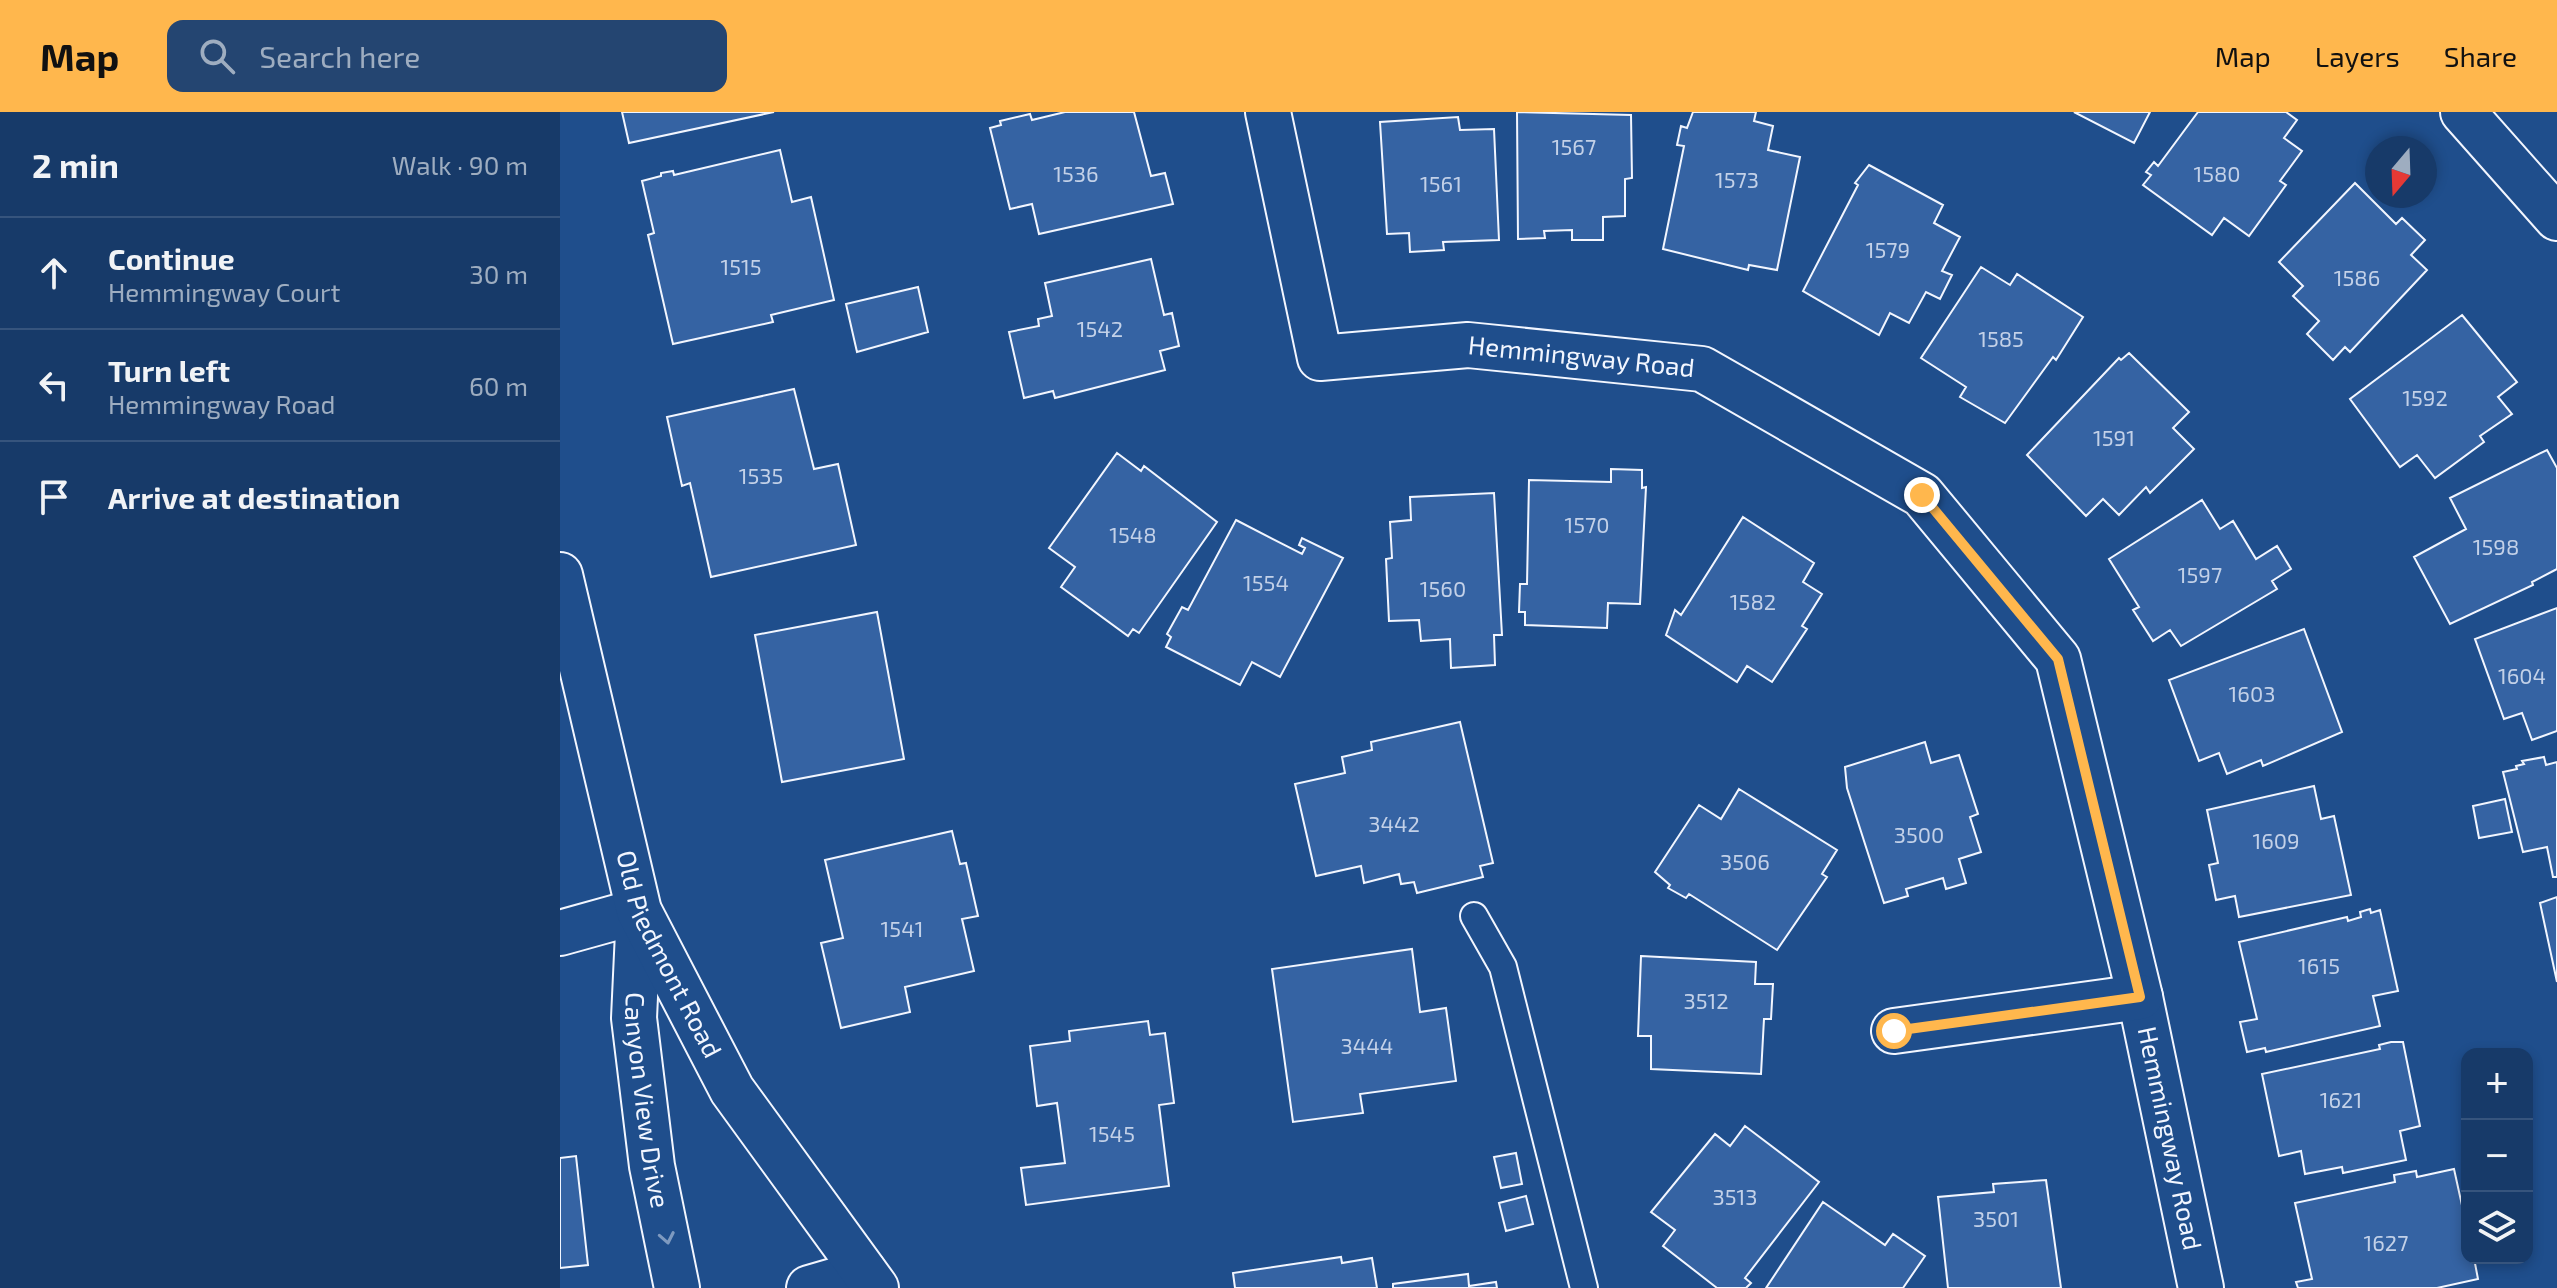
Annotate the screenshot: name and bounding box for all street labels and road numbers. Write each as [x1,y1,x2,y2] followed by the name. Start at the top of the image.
[1467,328,1696,382] street label: Hemmingway Road
[611,847,729,1062] street label: Old Piedmont Road
[620,991,677,1211] street label: Canyon View Drive
[2133,1023,2210,1253] street label: Hemmingway Road

